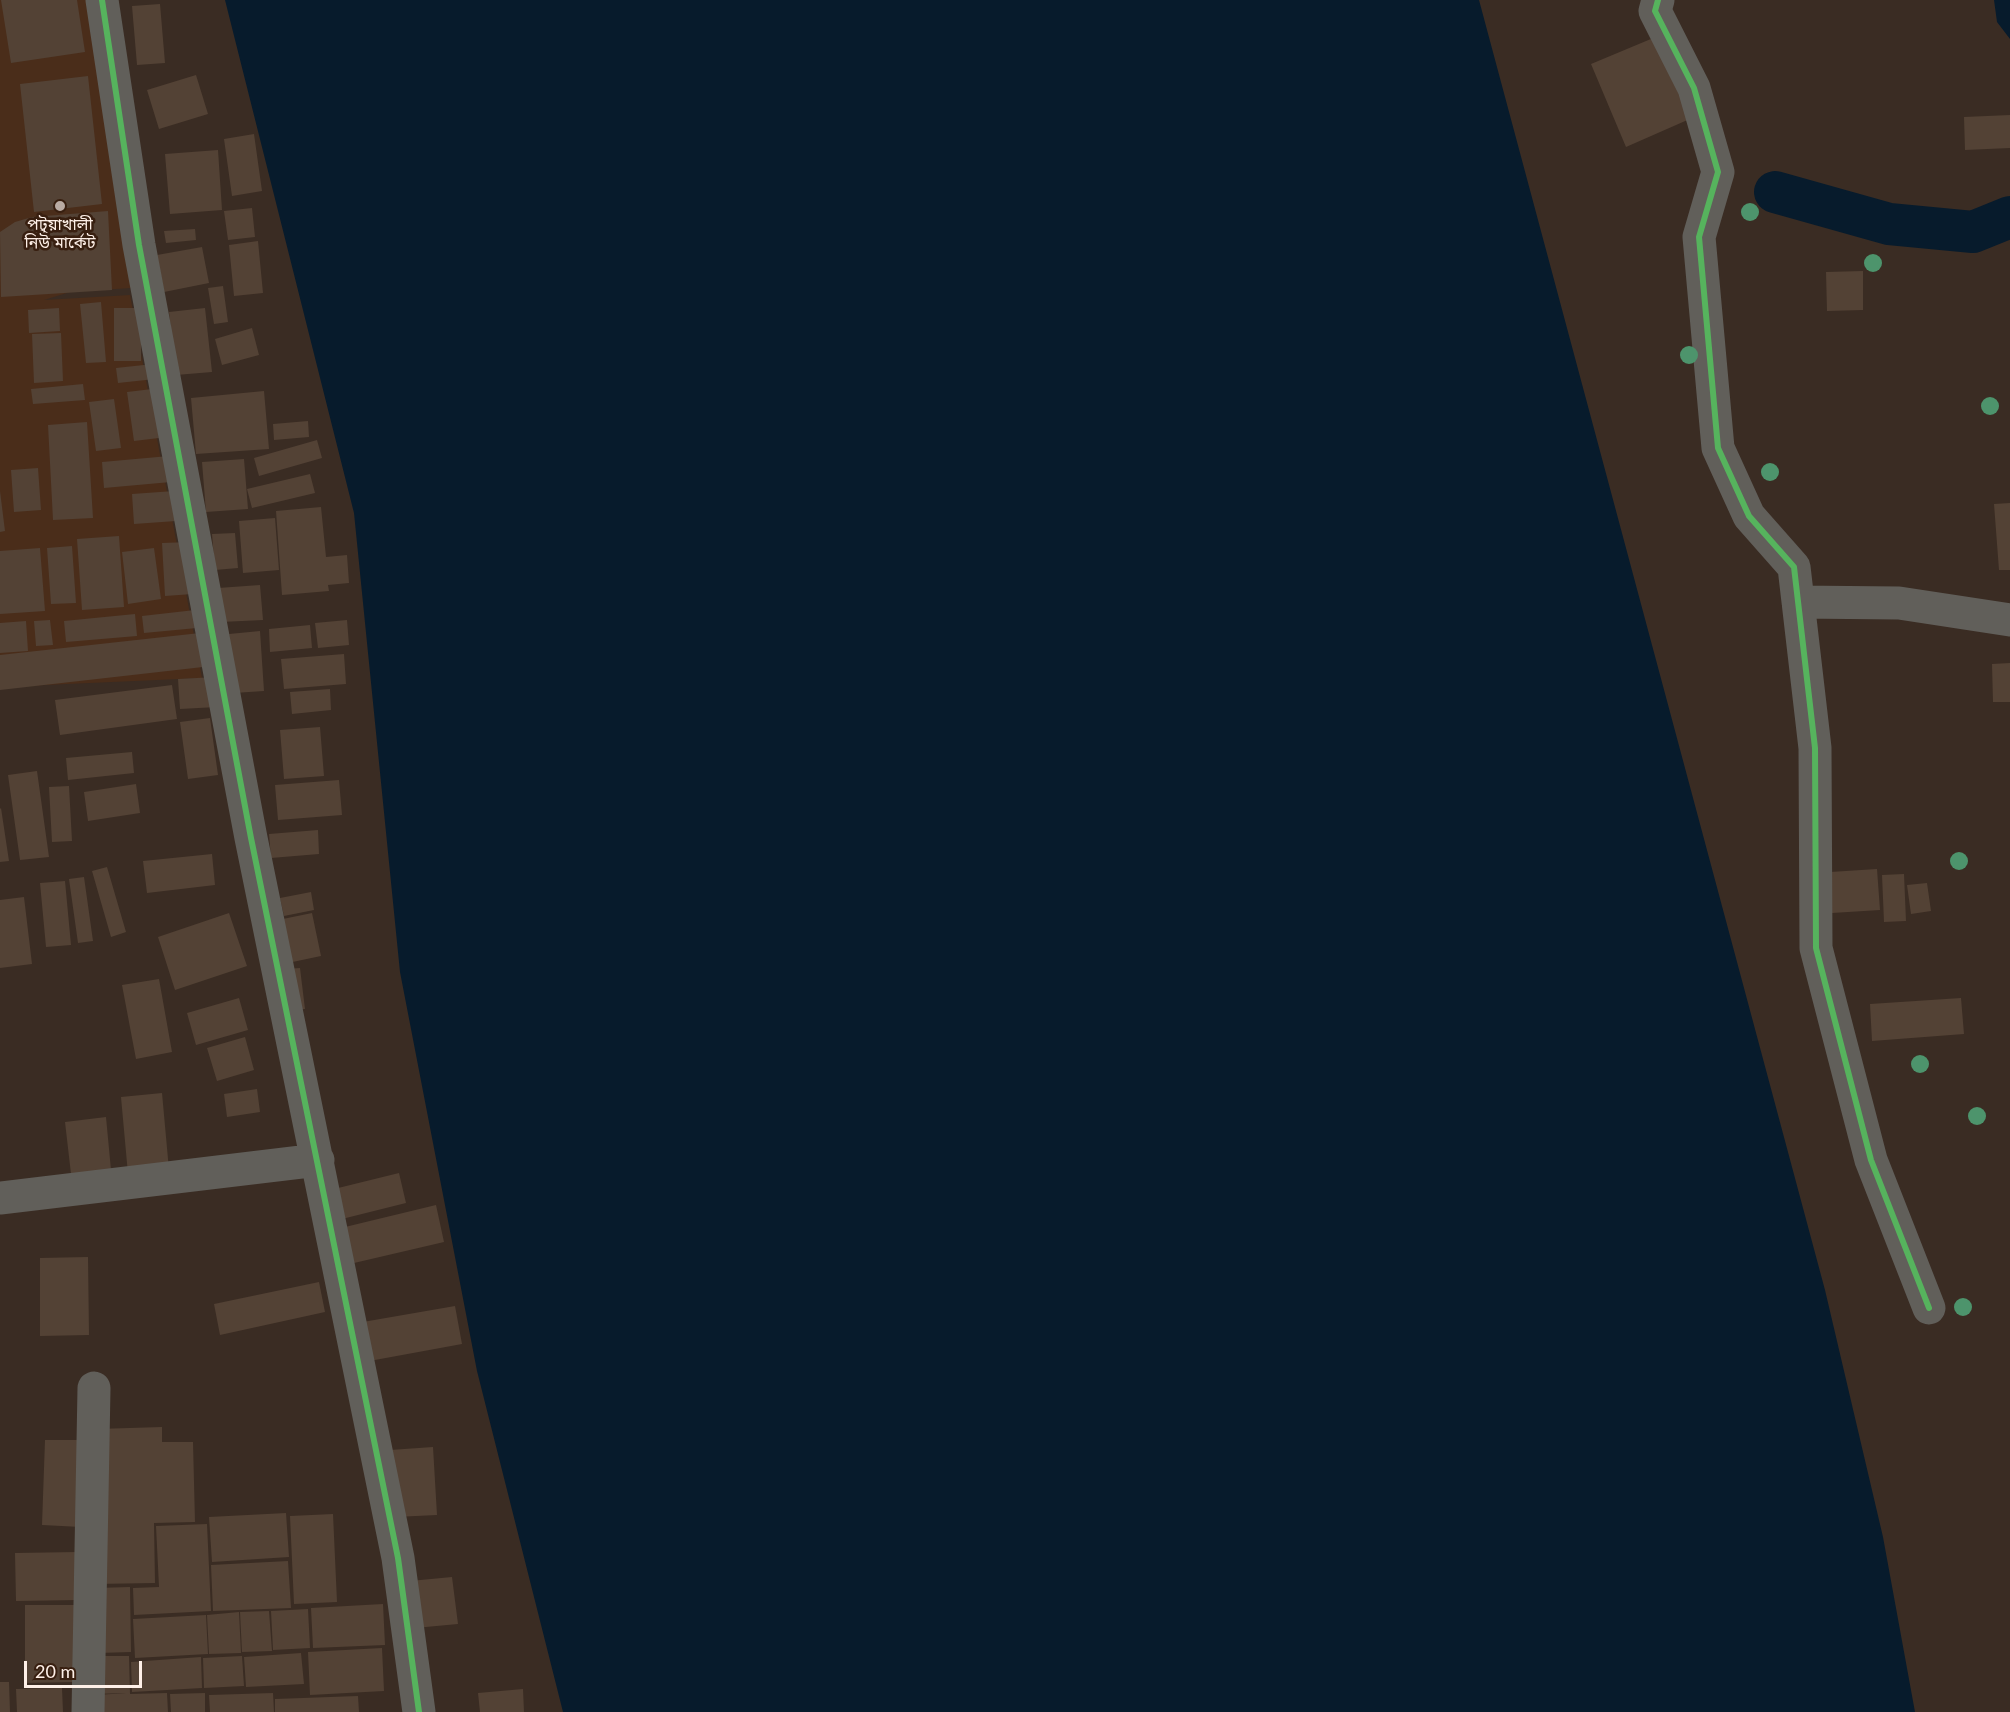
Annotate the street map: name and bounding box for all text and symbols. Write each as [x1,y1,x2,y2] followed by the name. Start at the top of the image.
[53,199,67,213] marker: পটুয়াখালী নিউ মার্কেট
[25,215,95,253] place label: পটুয়াখালী নিউ মার্কেট
[27,1649,146,1687] scale bar
[35,1660,75,1682] text: 20 m

